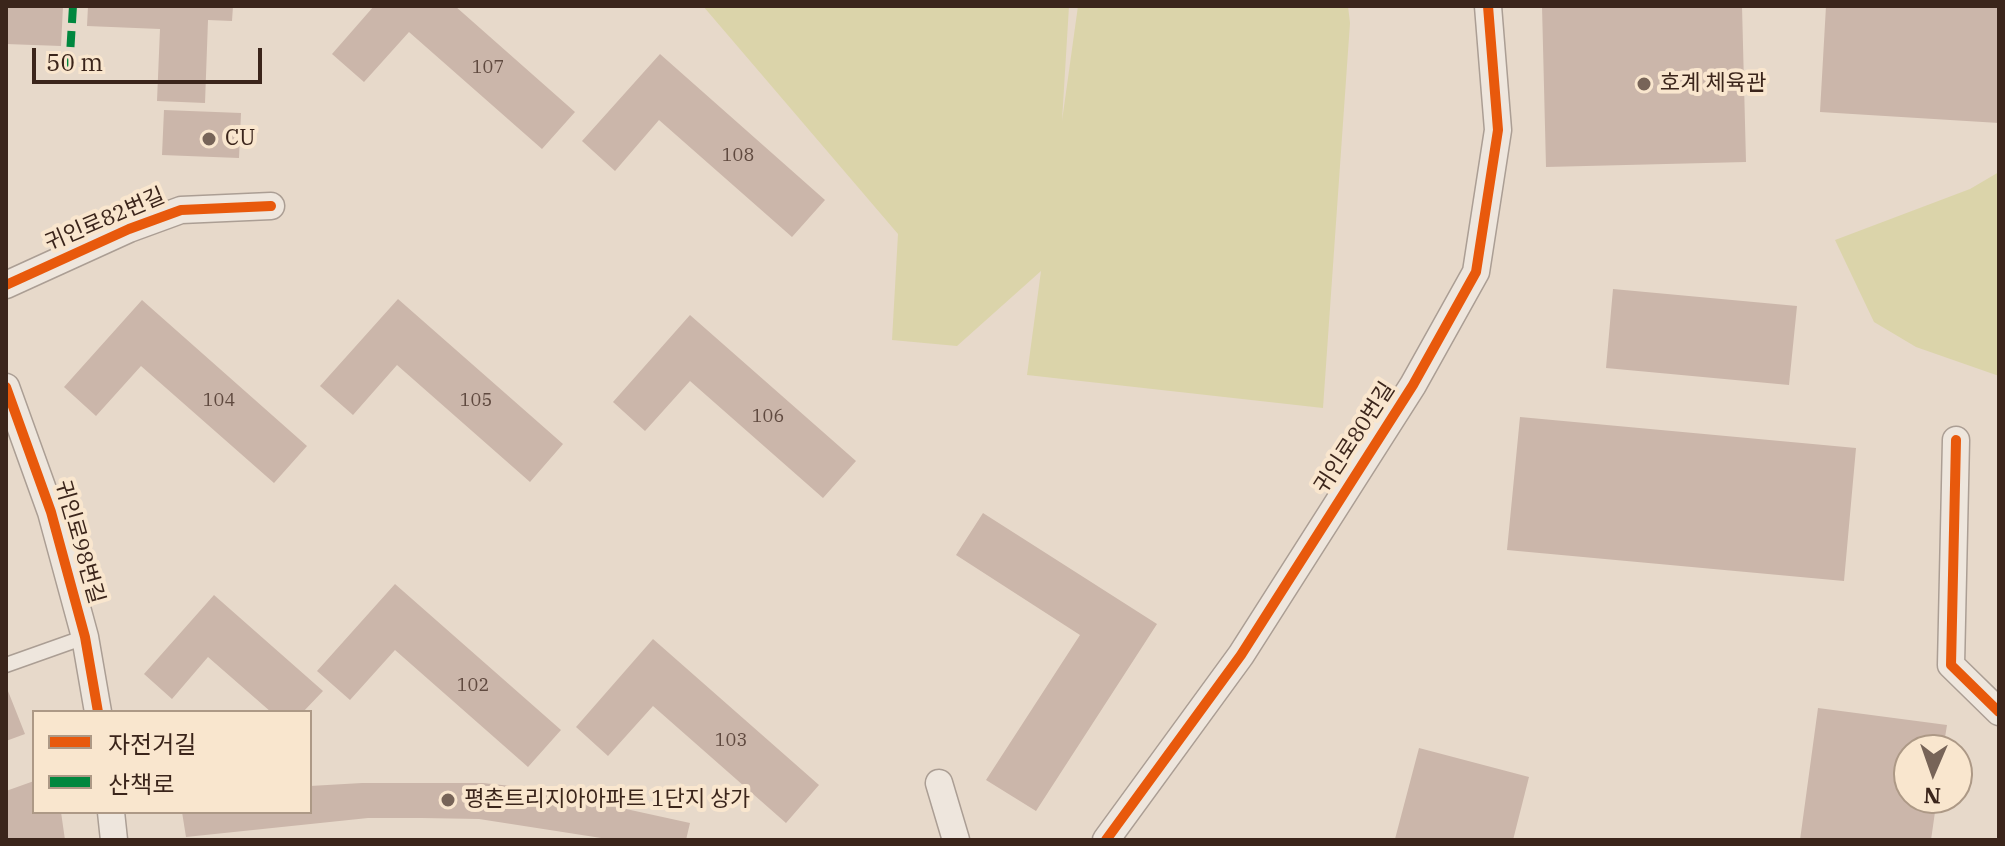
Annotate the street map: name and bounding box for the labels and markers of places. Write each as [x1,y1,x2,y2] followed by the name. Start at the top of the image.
[1660,71,1766,97] place label: 호계 체육관
[1635,75,1653,93] marker: 호계 체육관
[225,126,255,152] place label: CU
[200,130,218,148] marker: CU
[464,787,751,813] place label: 평촌트리지아아파트 1단지 상가
[439,791,457,809] marker: 평촌트리지아아파트 1단지 상가

